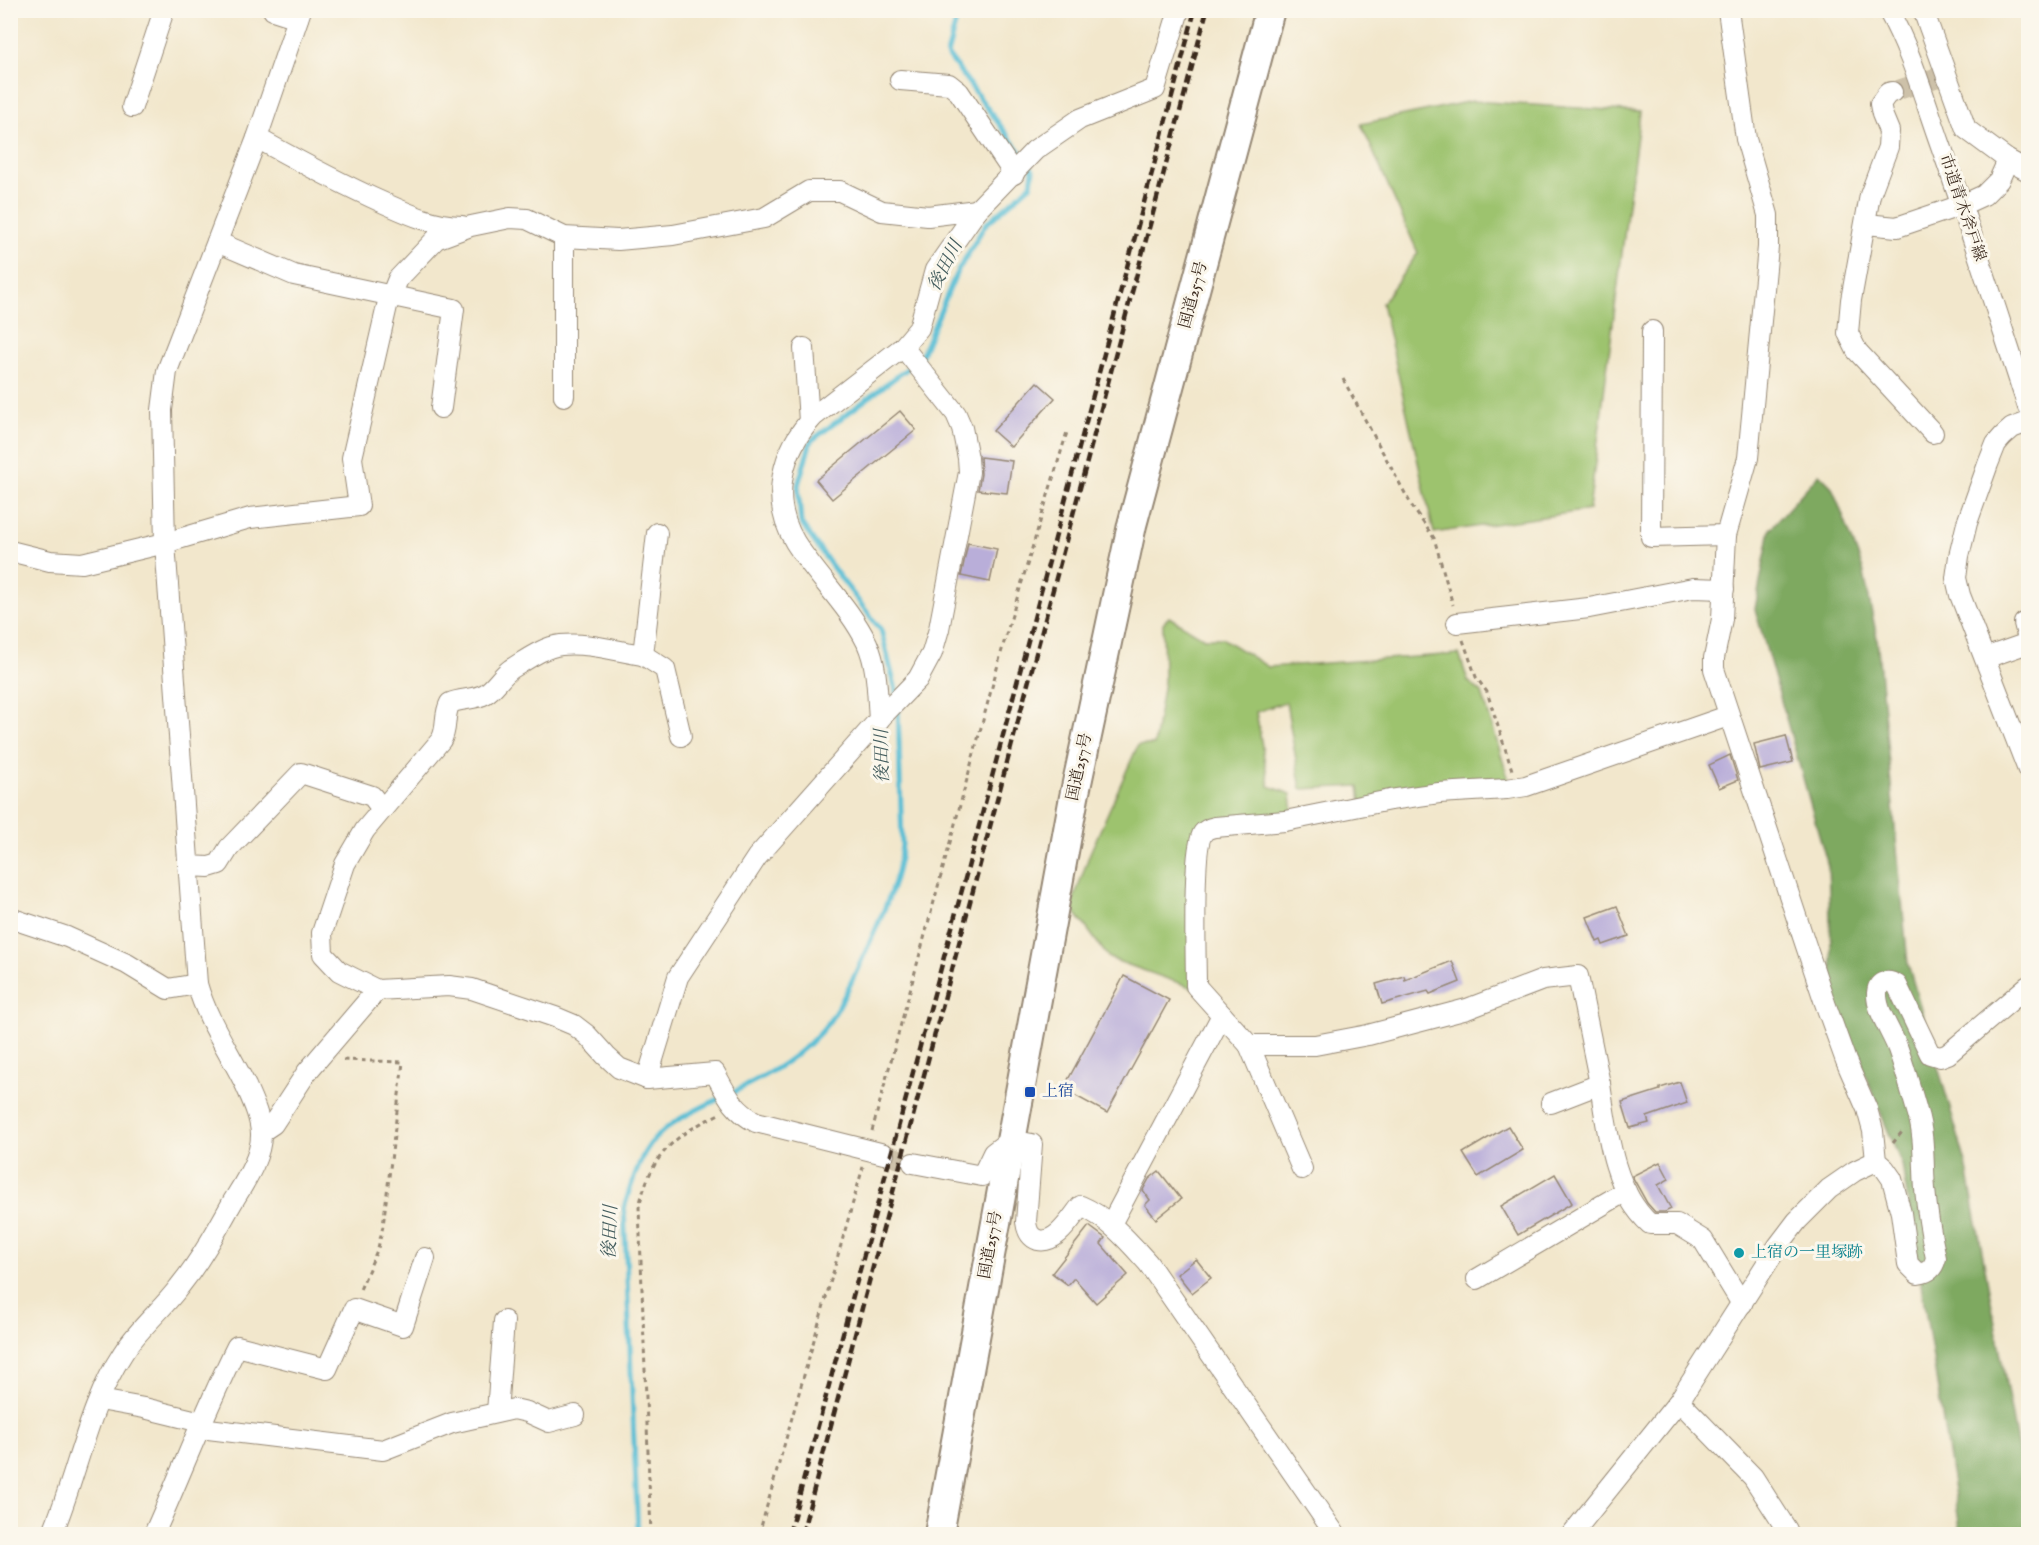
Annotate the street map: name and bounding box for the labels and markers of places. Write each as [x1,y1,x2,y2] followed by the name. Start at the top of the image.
[1042,1082,1074,1102] place label: 上宿
[1023,1085,1037,1099] marker: 上宿
[1751,1243,1863,1263] place label: 上宿の一里塚跡
[1732,1246,1746,1260] marker: 上宿の一里塚跡

